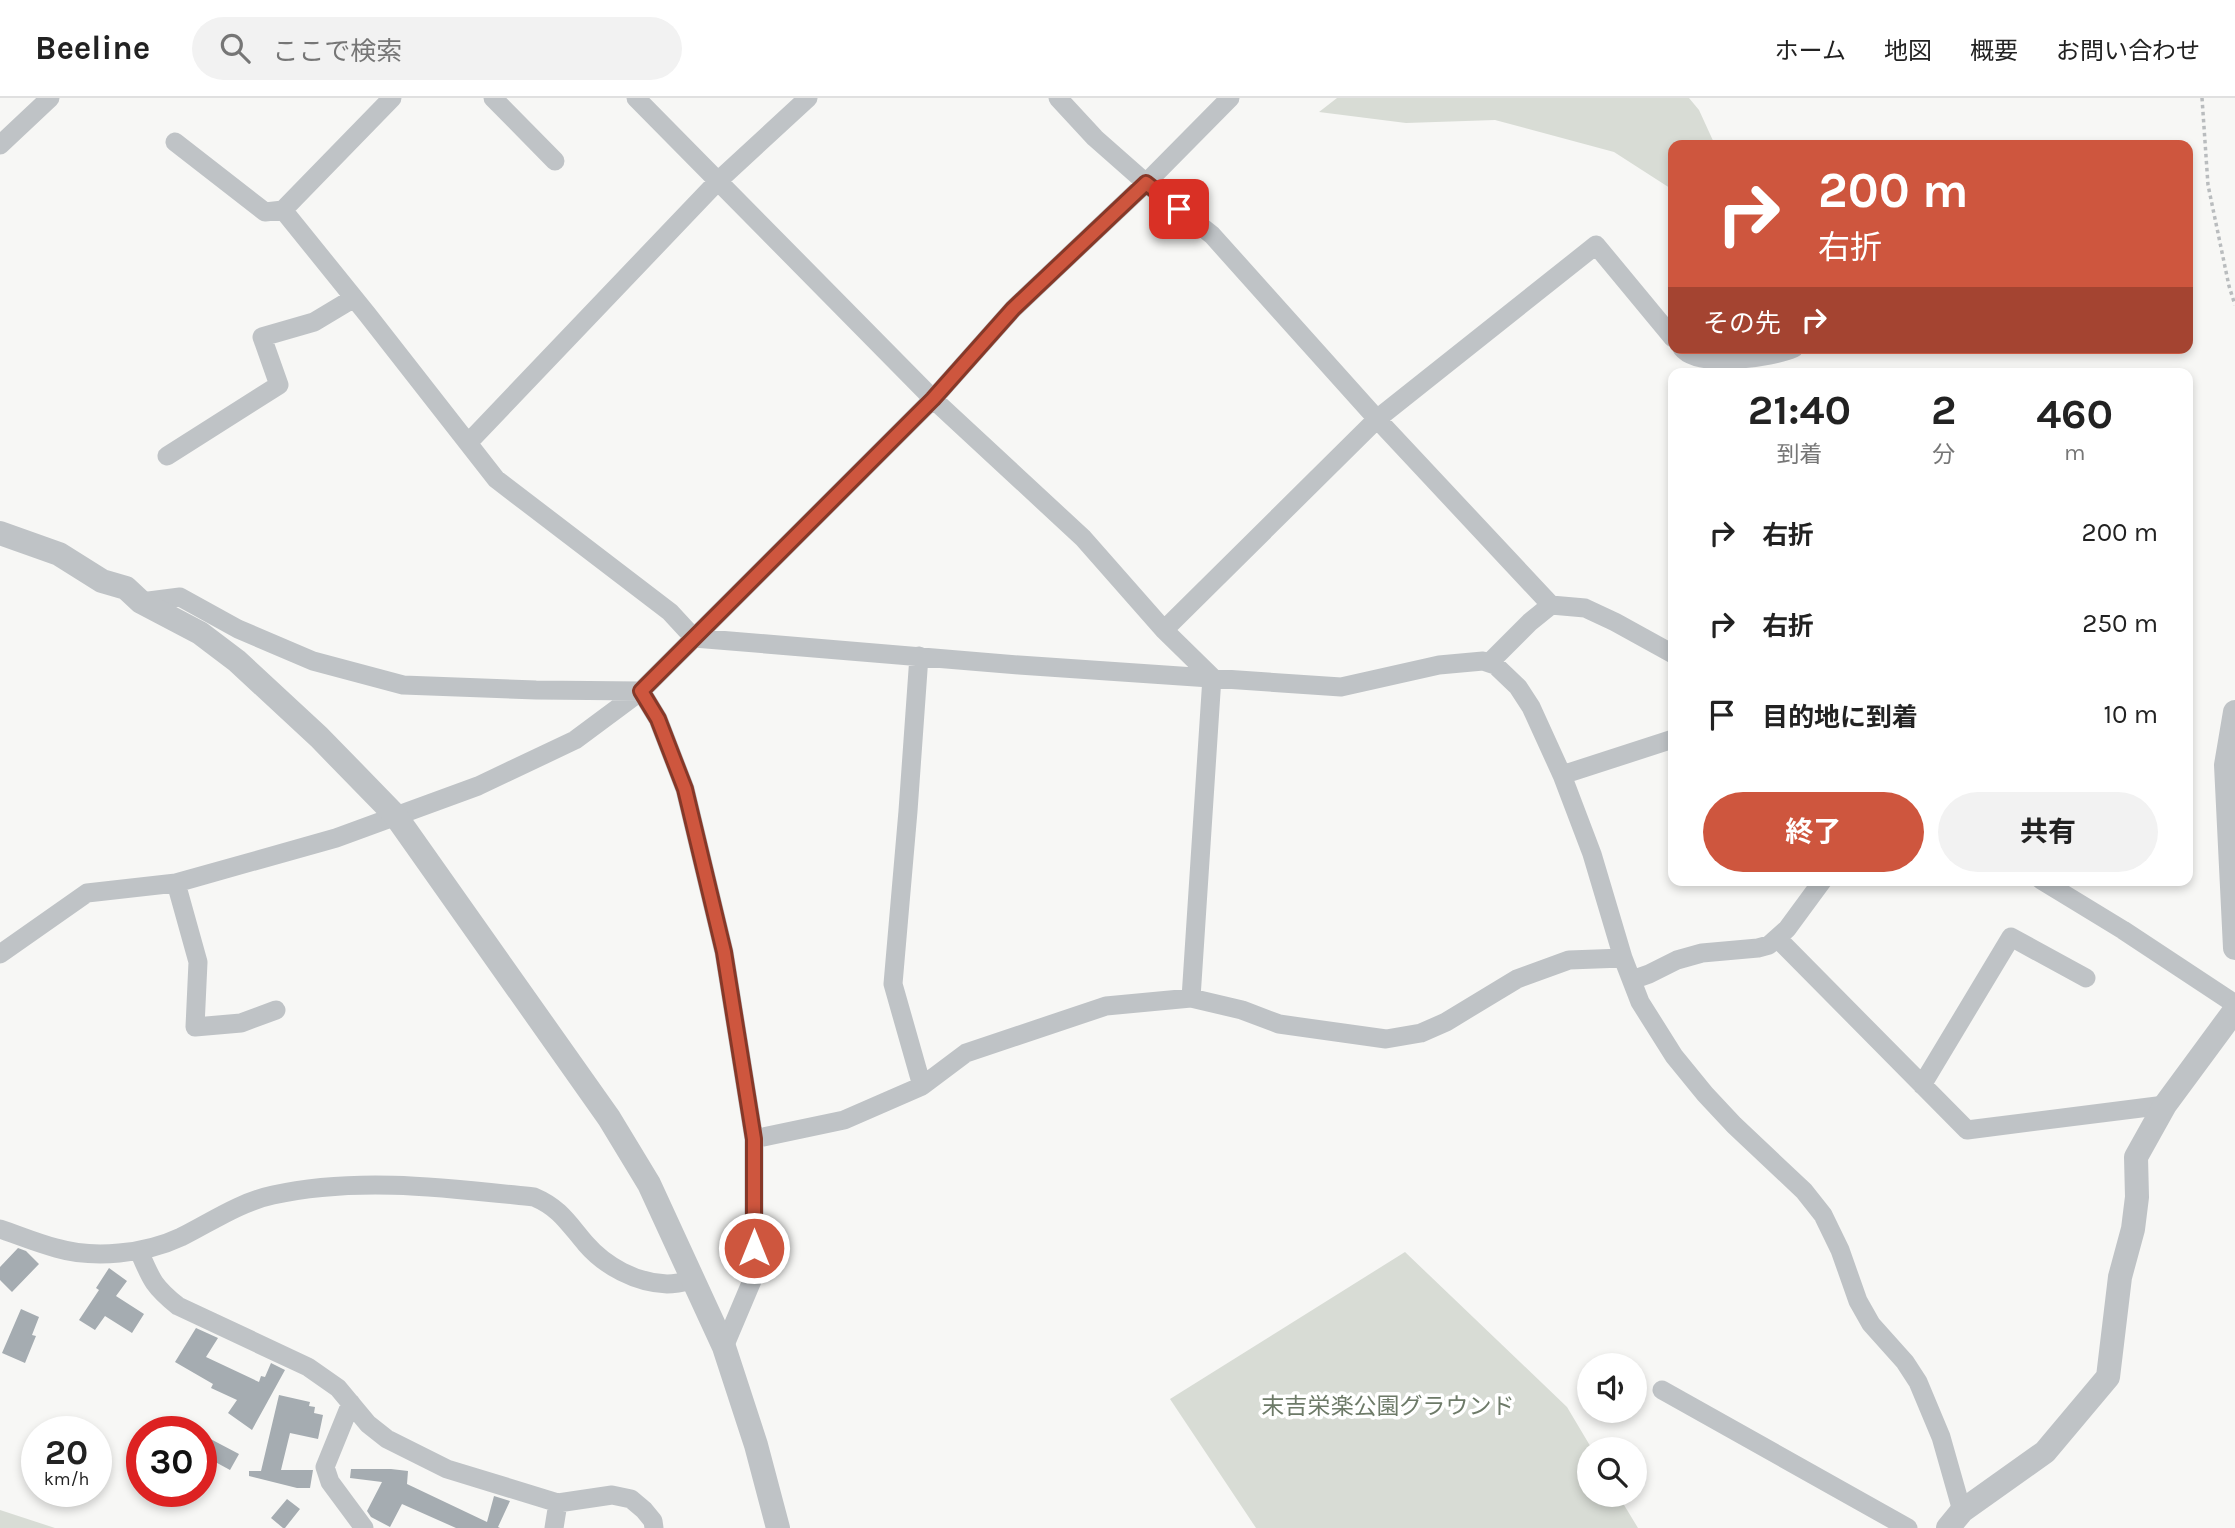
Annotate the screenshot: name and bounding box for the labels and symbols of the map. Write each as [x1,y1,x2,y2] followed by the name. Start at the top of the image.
[1149,179,1209,239] pin
[717,1211,791,1285] position arrow
[1262,1393,1515,1420] park label: 末吉栄楽公園グラウンド
[126,1416,217,1507] speed limit sign: 30

